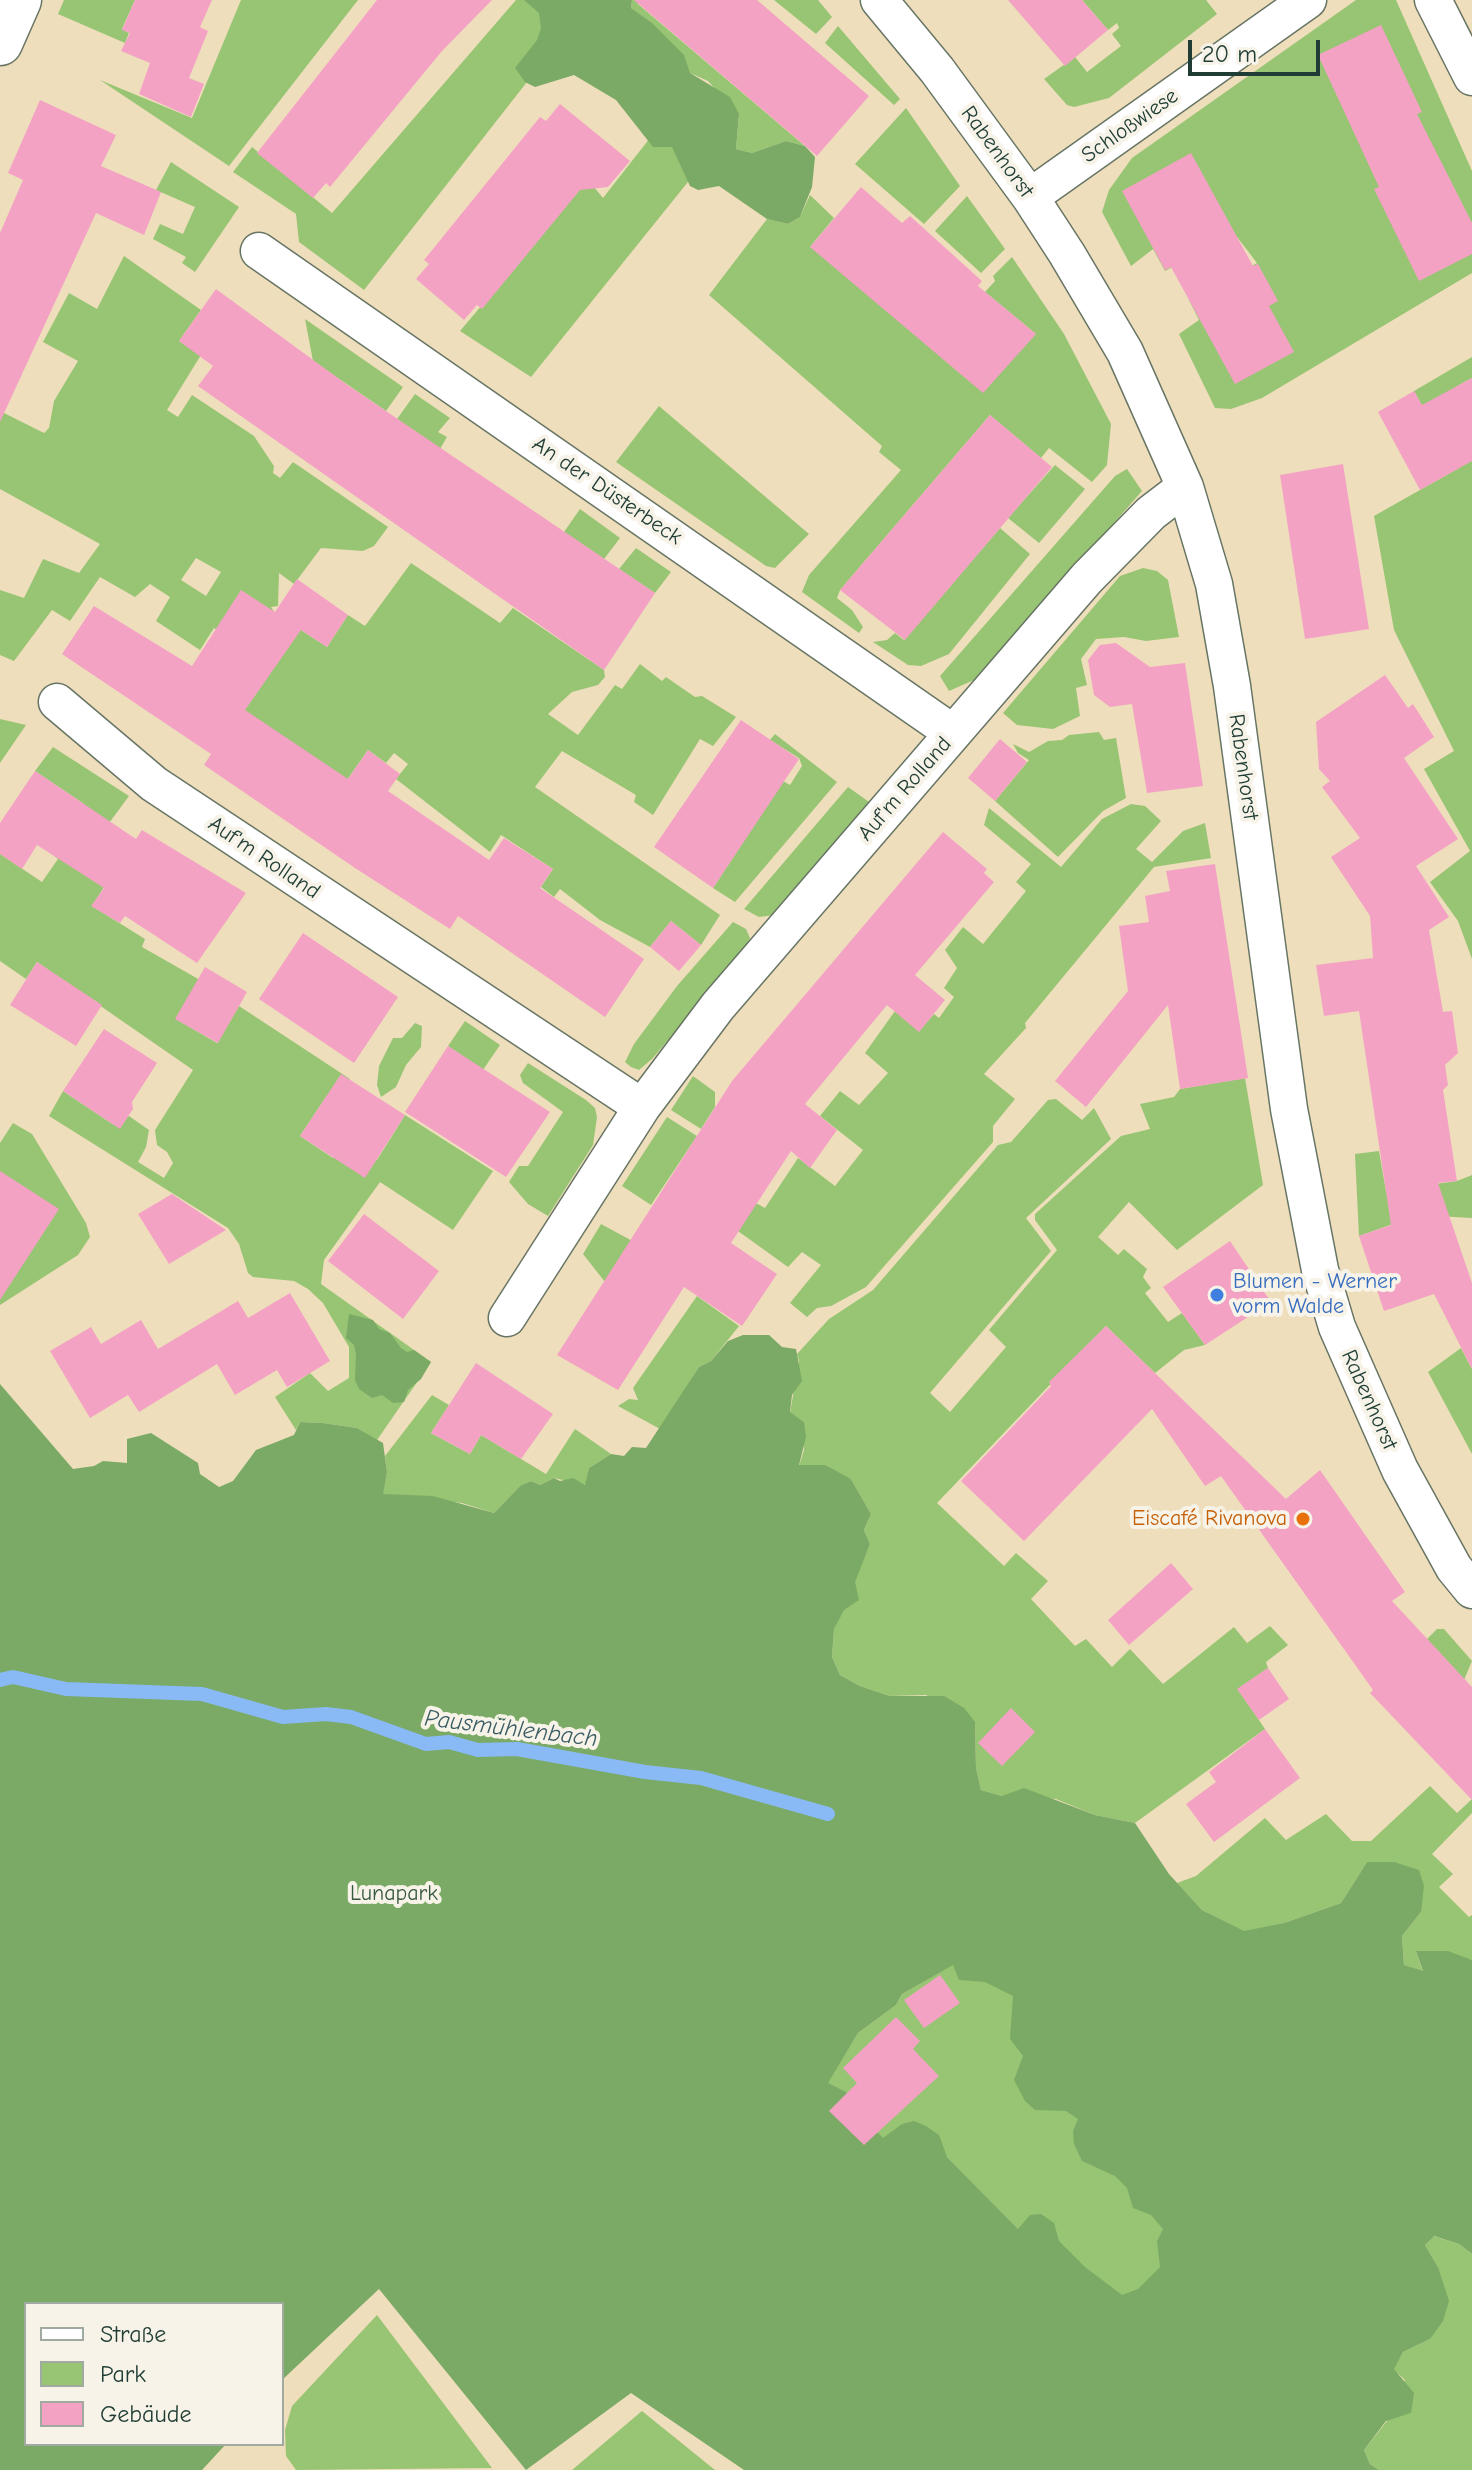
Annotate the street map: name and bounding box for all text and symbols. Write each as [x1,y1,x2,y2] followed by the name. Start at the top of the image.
[1192,24,1324,74] scale bar
[1202,40,1257,68] text: 20 m
[1077,83,1183,169] street label: Schloßwiese
[955,101,1039,203] street label: Rabenhorst
[527,431,687,551] street label: An der Düsterbeck
[1222,712,1264,822] street label: Rabenhorst
[853,732,957,846] street label: Auf'm Rolland
[203,811,325,905] street label: Auf'm Rolland
[1233,1269,1397,1320] place label: Blumen - Werner vorm Walde
[1208,1286,1226,1304] marker: Blumen - Werner vorm Walde
[1335,1346,1403,1454] street label: Rabenhorst
[1132,1506,1287,1532] place label: Eiscafé Rivanova
[1294,1510,1312,1528] marker: Eiscafé Rivanova
[423,1704,599,1754] water label: Pausmühlenbach
[350,1881,438,1907] park label: Lunapark
[24,2302,284,2446] legend
[100,2320,166,2348] text: Straße
[100,2360,146,2388] text: Park
[100,2400,191,2428] text: Gebäude

